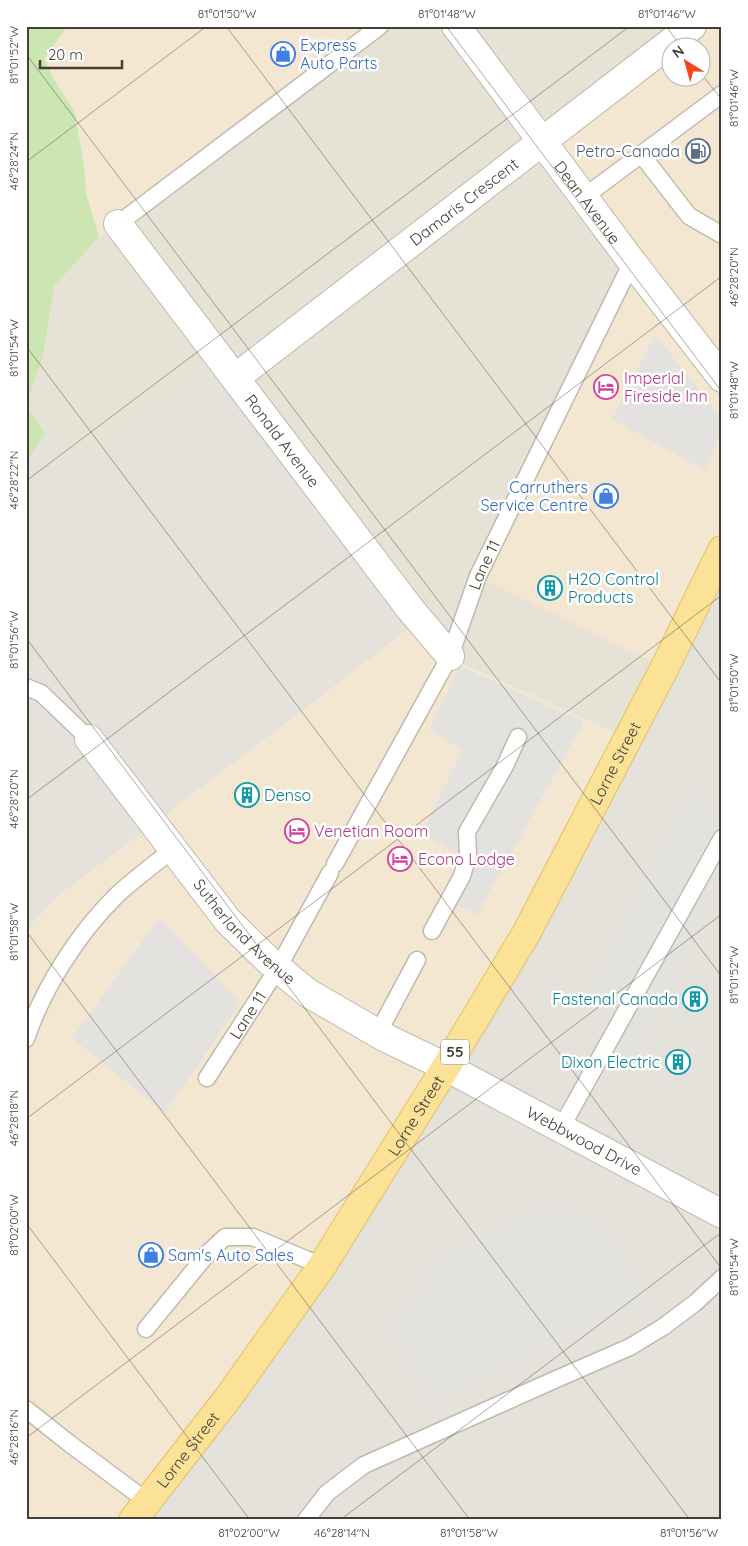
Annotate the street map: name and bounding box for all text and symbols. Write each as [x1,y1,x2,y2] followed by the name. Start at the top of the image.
[198,6,257,21] text: 81°01'50"W
[418,6,476,21] text: 81°01'48"W
[638,6,696,21] text: 81°01'46"W
[6,26,21,84] text: 81°01'52"W
[300,35,377,73] place label: Express Auto Parts
[40,38,122,70] scale bar
[660,38,710,88] north arrow
[270,41,296,67] shop icon: Express Auto Parts
[669,41,688,62] text: N
[48,45,83,64] text: 20 m
[726,69,741,127] text: 81°01'46"W
[6,132,21,190] text: 46°28'24"N
[685,138,711,164] fuel station icon: Petro-Canada
[576,141,680,161] place label: Petro-Canada
[406,153,522,250] street label: Damaris Crescent
[550,157,625,248] street label: Dean Avenue
[726,247,741,307] text: 46°28'20"N
[6,319,21,377] text: 81°01'54"W
[726,361,741,419] text: 81°01'48"W
[624,368,708,406] place label: Imperial Fireside Inn
[593,374,619,400] hotel icon: Imperial Fireside Inn
[241,390,324,491] street label: Ronald Avenue
[6,451,21,509] text: 46°28'22"N
[480,477,588,515] place label: Carruthers Service Centre
[593,483,619,509] shop icon: Carruthers Service Centre
[464,537,504,592] street label: Lane 11
[568,569,659,607] place label: H2O Control Products
[537,575,563,601] building icon: H2O Control Products
[6,611,21,669] text: 81°01'56"W
[726,653,741,712] text: 81°01'50"W
[585,718,645,808] street label: Lorne Street
[6,769,21,829] text: 46°28'20"N
[234,782,260,808] building icon: Denso
[264,785,311,805] place label: Denso
[284,818,310,844] hotel icon: Venetian Room
[314,821,428,841] place label: Venetian Room
[387,846,413,872] hotel icon: Econo Lodge
[418,849,515,869] place label: Econo Lodge
[189,875,300,989] street label: Sutherland Avenue
[6,903,21,961] text: 81°01'58"W
[726,946,741,1004] text: 81°01'52"W
[682,986,708,1012] building icon: Fastenal Canada
[225,987,270,1043] street label: Lane 11
[552,989,678,1009] place label: Fastenal Canada
[441,1040,469,1064] road number: 55
[665,1049,691,1075] building icon: Dixon Electric
[561,1052,660,1072] place label: Dixon Electric
[383,1072,448,1159] street label: Lorne Street
[6,1090,21,1146] text: 46°28'18"N
[523,1102,645,1179] street label: Webbwood Drive
[6,1194,21,1256] text: 81°02'00"W
[726,1238,741,1296] text: 81°01'54"W
[138,1242,164,1268] shop icon: Sam's Auto Sales
[168,1245,294,1265] place label: Sam's Auto Sales
[152,1408,223,1492] street label: Lorne Street
[6,1409,21,1465] text: 46°28'16"N
[218,1525,280,1540] text: 81°02'00"W
[314,1525,370,1540] text: 46°28'14"N
[440,1525,498,1540] text: 81°01'58"W
[660,1525,718,1540] text: 81°01'56"W

